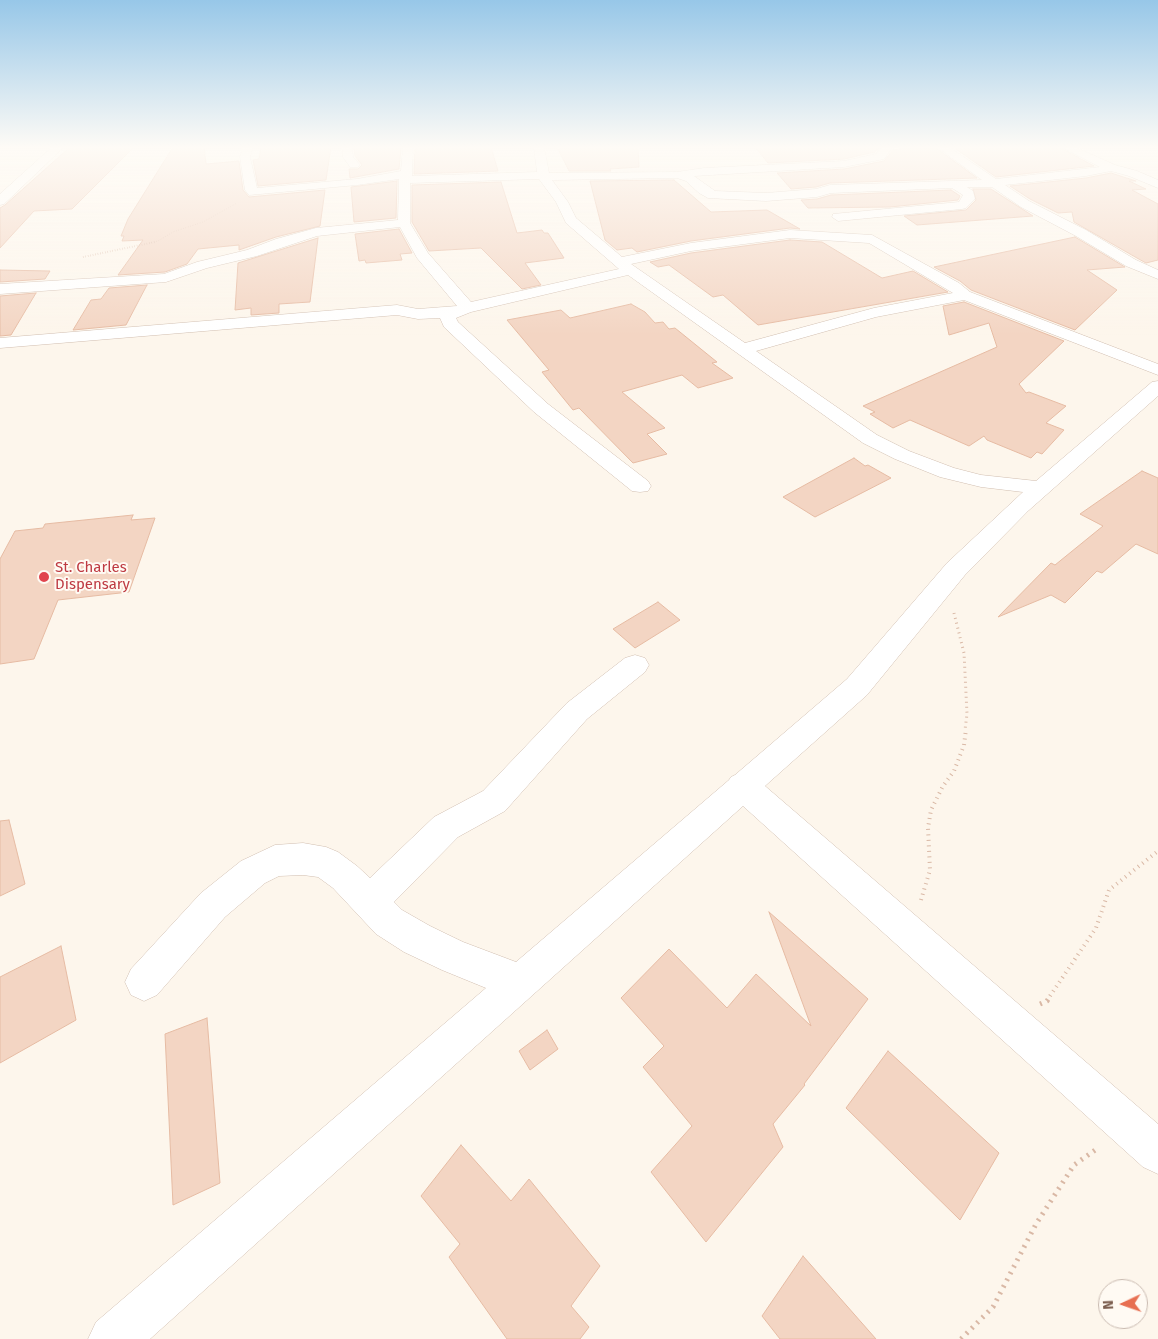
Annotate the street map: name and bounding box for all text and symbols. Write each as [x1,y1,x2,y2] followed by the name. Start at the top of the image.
[55,559,130,594] place label: St. Charles Dispensary
[37,570,51,584] marker: St. Charles Dispensary
[1098,1279,1148,1329] north arrow
[1100,1300,1117,1310] text: N

